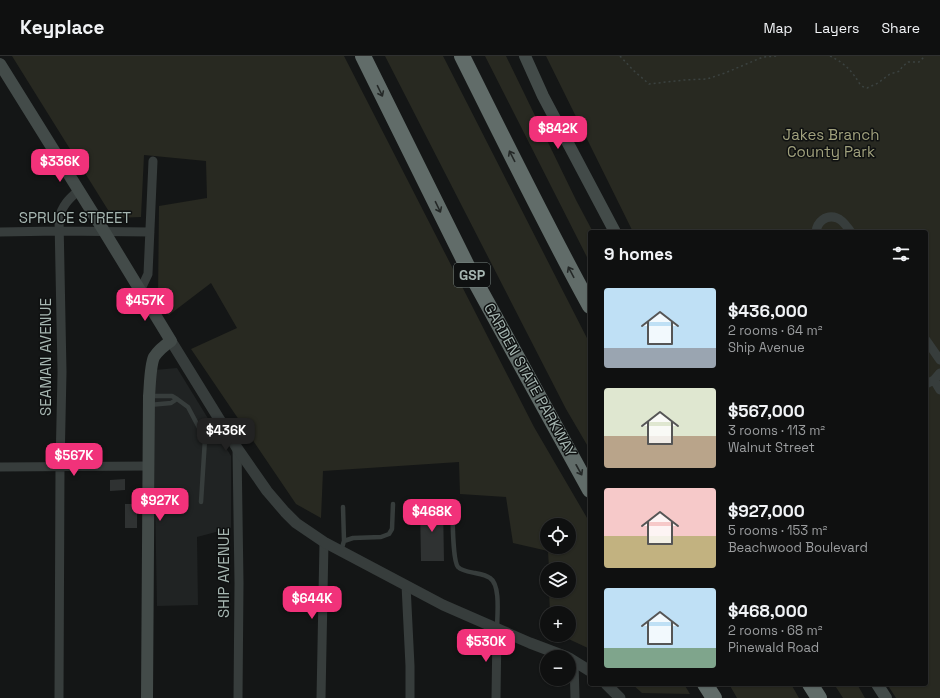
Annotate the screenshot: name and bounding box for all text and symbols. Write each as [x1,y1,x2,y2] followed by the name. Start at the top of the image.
[20,15,104,40] text: Keyplace
[763,19,793,37] text: Map
[815,19,859,37] text: Layers
[881,19,920,37] text: Share
[377,85,385,97] one-way arrow
[530,116,586,150] pin: $842K
[538,120,578,137] text: $842K
[783,125,879,161] park label: Jakes Branch County Park
[32,149,88,183] pin: $336K
[508,151,515,163] one-way arrow
[40,153,80,170] text: $336K
[435,201,442,213] one-way arrow
[19,208,131,227] street label: SPRUCE STREET
[604,243,673,265] text: 9 homes
[890,243,912,265] icon: filters
[454,263,490,287] road number: GSP
[567,266,575,278] one-way arrow
[117,288,173,322] pin: $457K
[125,292,165,309] text: $457K
[36,298,55,416] street label: SEAMAN AVENUE
[480,299,581,460] street label: GARDEN STATE PARKWAY
[728,300,808,322] text: $436,000
[636,304,684,352] icon: home
[728,322,822,339] text: 2 rooms · 64 m²
[728,339,805,356] text: Ship Avenue
[728,400,805,422] text: $567,000
[636,404,684,452] icon: home
[198,418,254,452] pin: $436K
[206,422,246,439] text: $436K
[728,422,825,439] text: 3 rooms · 113 m²
[728,439,815,456] text: Walnut Street
[46,443,102,477] pin: $567K
[55,447,93,464] text: $567K
[576,464,583,476] one-way arrow
[132,488,188,522] pin: $927K
[141,492,179,509] text: $927K
[404,499,460,533] pin: $468K
[728,500,805,522] text: $927,000
[412,503,452,520] text: $468K
[636,504,684,552] icon: home
[540,518,576,686] map controls
[540,518,576,554] button: locate
[728,522,827,539] text: 5 rooms · 153 m²
[214,528,233,618] street label: SHIP AVENUE
[728,539,868,556] text: Beachwood Boulevard
[540,562,576,598] button: layers
[284,586,340,620] pin: $644K
[292,590,332,607] text: $644K
[728,600,808,622] text: $468,000
[636,604,684,652] icon: home
[540,606,576,642] button: +
[728,622,822,639] text: 2 rooms · 68 m²
[458,629,514,663] pin: $530K
[466,633,506,650] text: $530K
[728,639,819,656] text: Pinewald Road
[540,650,576,686] button: −

